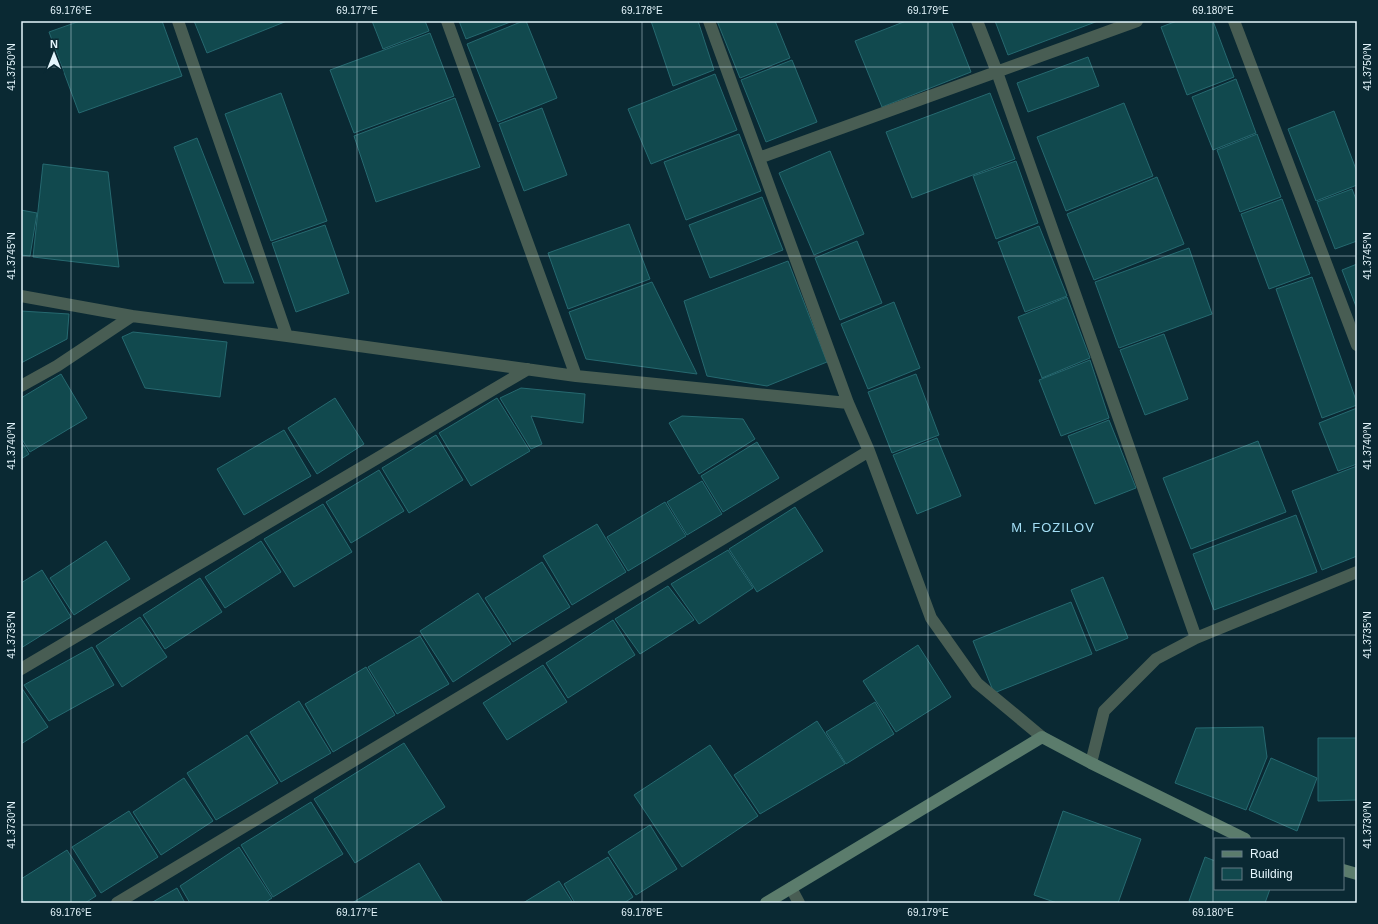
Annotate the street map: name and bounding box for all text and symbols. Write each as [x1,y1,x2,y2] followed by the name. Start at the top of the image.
[50,5,92,16] text: 69.176°E
[336,5,378,16] text: 69.177°E
[621,5,663,16] text: 69.178°E
[907,5,949,16] text: 69.179°E
[1192,5,1234,16] text: 69.180°E
[34,34,74,74] north arrow
[50,38,58,50] text: N
[6,43,17,91] text: 41.3750°N
[1362,43,1373,91] text: 41.3750°N
[6,232,17,280] text: 41.3745°N
[1362,232,1373,280] text: 41.3745°N
[6,422,17,470] text: 41.3740°N
[1362,422,1373,470] text: 41.3740°N
[1011,520,1095,535] district label: M. FOZILOV
[6,611,17,659] text: 41.3735°N
[1362,611,1373,659] text: 41.3735°N
[6,801,17,849] text: 41.3730°N
[1362,801,1373,849] text: 41.3730°N
[1214,838,1344,890] legend
[1250,847,1279,861] text: Road
[1250,867,1293,881] text: Building
[50,907,92,918] text: 69.176°E
[336,907,378,918] text: 69.177°E
[621,907,663,918] text: 69.178°E
[907,907,949,918] text: 69.179°E
[1192,907,1234,918] text: 69.180°E

